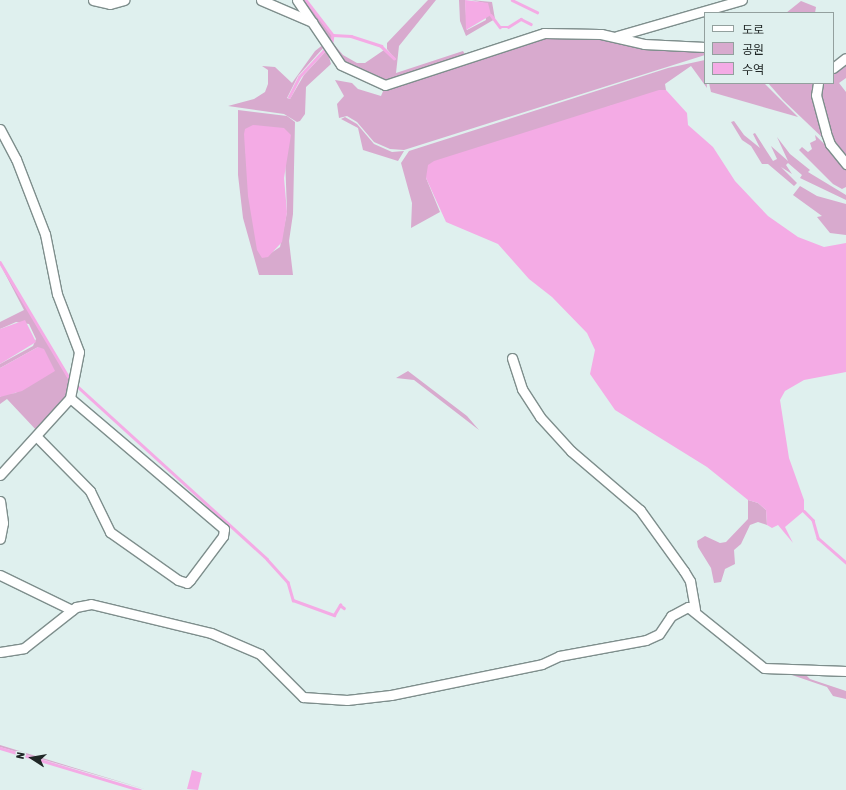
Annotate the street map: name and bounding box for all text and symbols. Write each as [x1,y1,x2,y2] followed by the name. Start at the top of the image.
[704,12,834,84] legend
[742,23,764,37] text: 도로
[742,43,764,57] text: 공원
[742,63,764,77] text: 수역
[12,738,52,778] north arrow
[14,751,27,760] text: N

